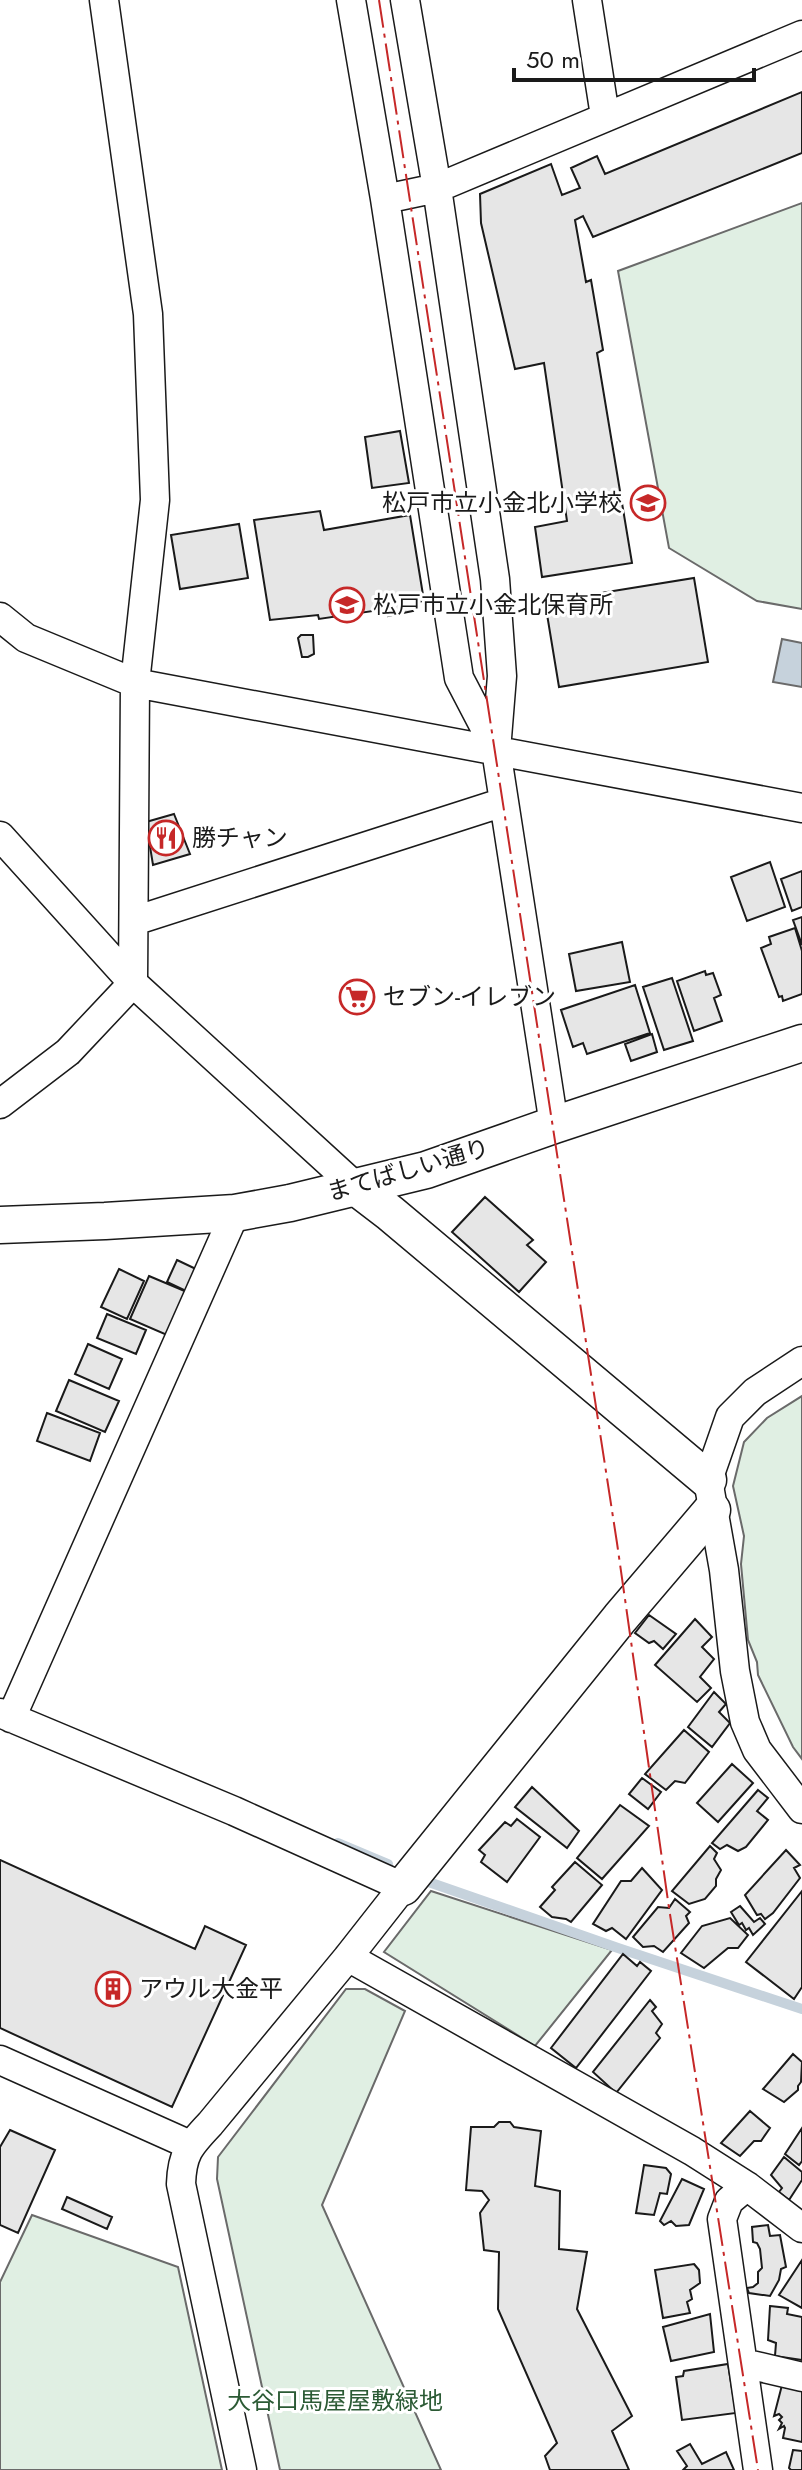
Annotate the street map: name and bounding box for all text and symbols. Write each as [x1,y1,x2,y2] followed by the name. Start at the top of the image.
[514,32,754,82] scale bar
[526,42,580,77] text: 50 m
[629,484,667,522] school or university icon: 松戸市立小金北小学校
[382,485,622,520] place label: 松戸市立小金北小学校
[328,586,366,624] school or university icon: 松戸市立小金北保育所
[373,587,613,622] place label: 松戸市立小金北保育所
[147,819,185,857] restaurant icon: 勝チャン
[192,820,288,855] place label: 勝チャン
[338,978,376,1016] supermarket icon: セブン-イレブン
[383,979,556,1014] place label: セブン-イレブン
[323,1130,493,1209] street label: まてばしい通り
[94,1970,132,2008] building icon: アウル大金平
[139,1971,283,2006] place label: アウル大金平
[227,2383,443,2418] park label: 大谷口馬屋屋敷緑地

